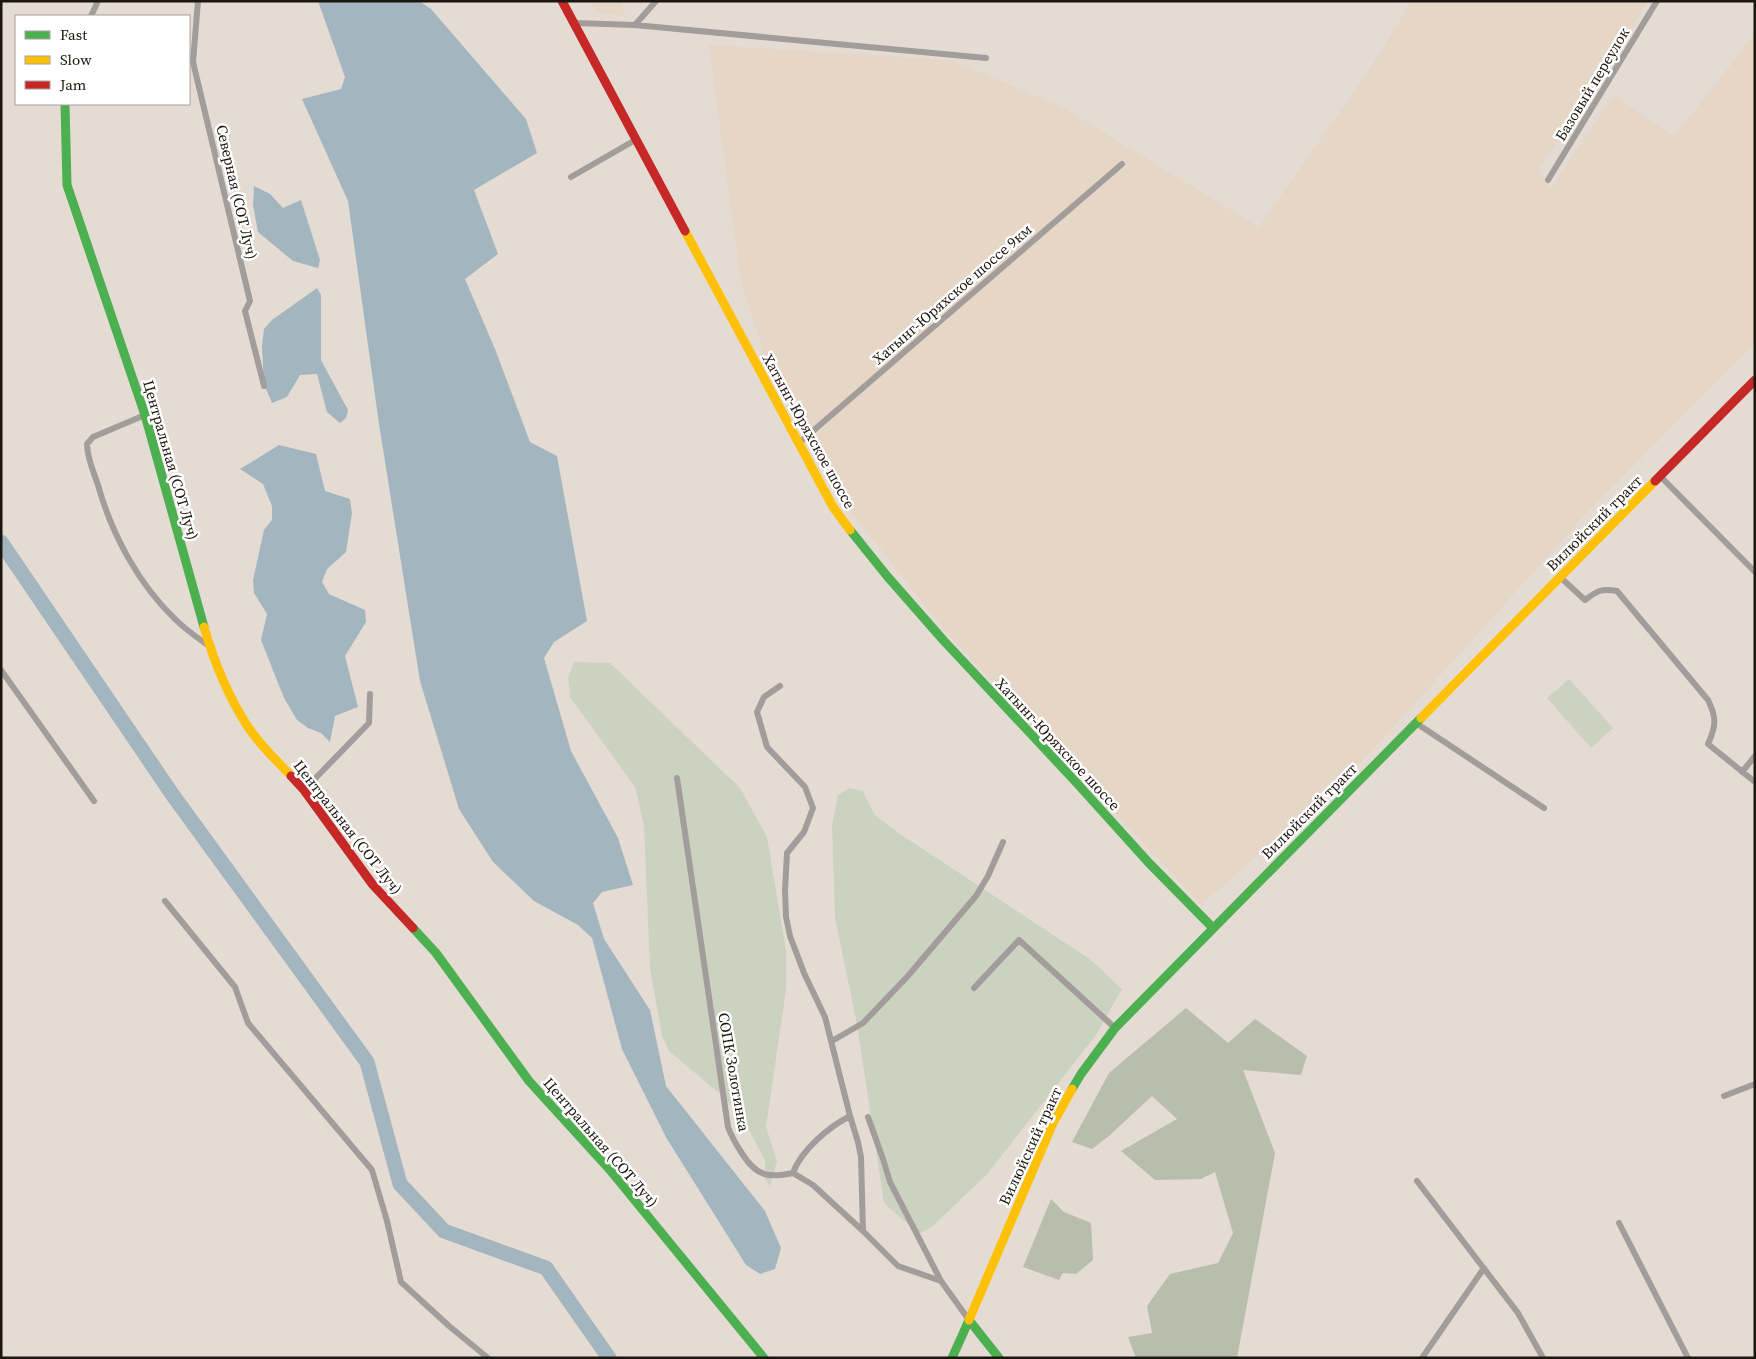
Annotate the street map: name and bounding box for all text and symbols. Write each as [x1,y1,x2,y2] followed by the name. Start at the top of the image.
[15,15,190,105] legend
[1550,23,1635,145] street label: Базовый переулок
[60,24,87,45] text: Fast
[60,49,92,70] text: Slow
[59,74,87,95] text: Jam
[211,123,263,261] street label: Северная (СОТ Луч)
[868,219,1036,369] street label: Хатынг-Юряхское шоссе 9км
[758,350,861,513] street label: Хатынг-Юряхское шоссе
[138,378,204,542] street label: Центральная (СОТ Луч)
[1541,470,1647,576] street label: Вилюйский тракт
[991,673,1125,815] street label: Хатынг-Юряхское шоссе
[289,755,407,899] street label: Центральная (СОТ Луч)
[1256,758,1362,864] street label: Вилюйский тракт
[713,1011,755,1133] street label: СОПК Золотинка
[539,1073,663,1211] street label: Центральная (СОТ Луч)
[993,1084,1067,1208] street label: Вилюйский тракт

